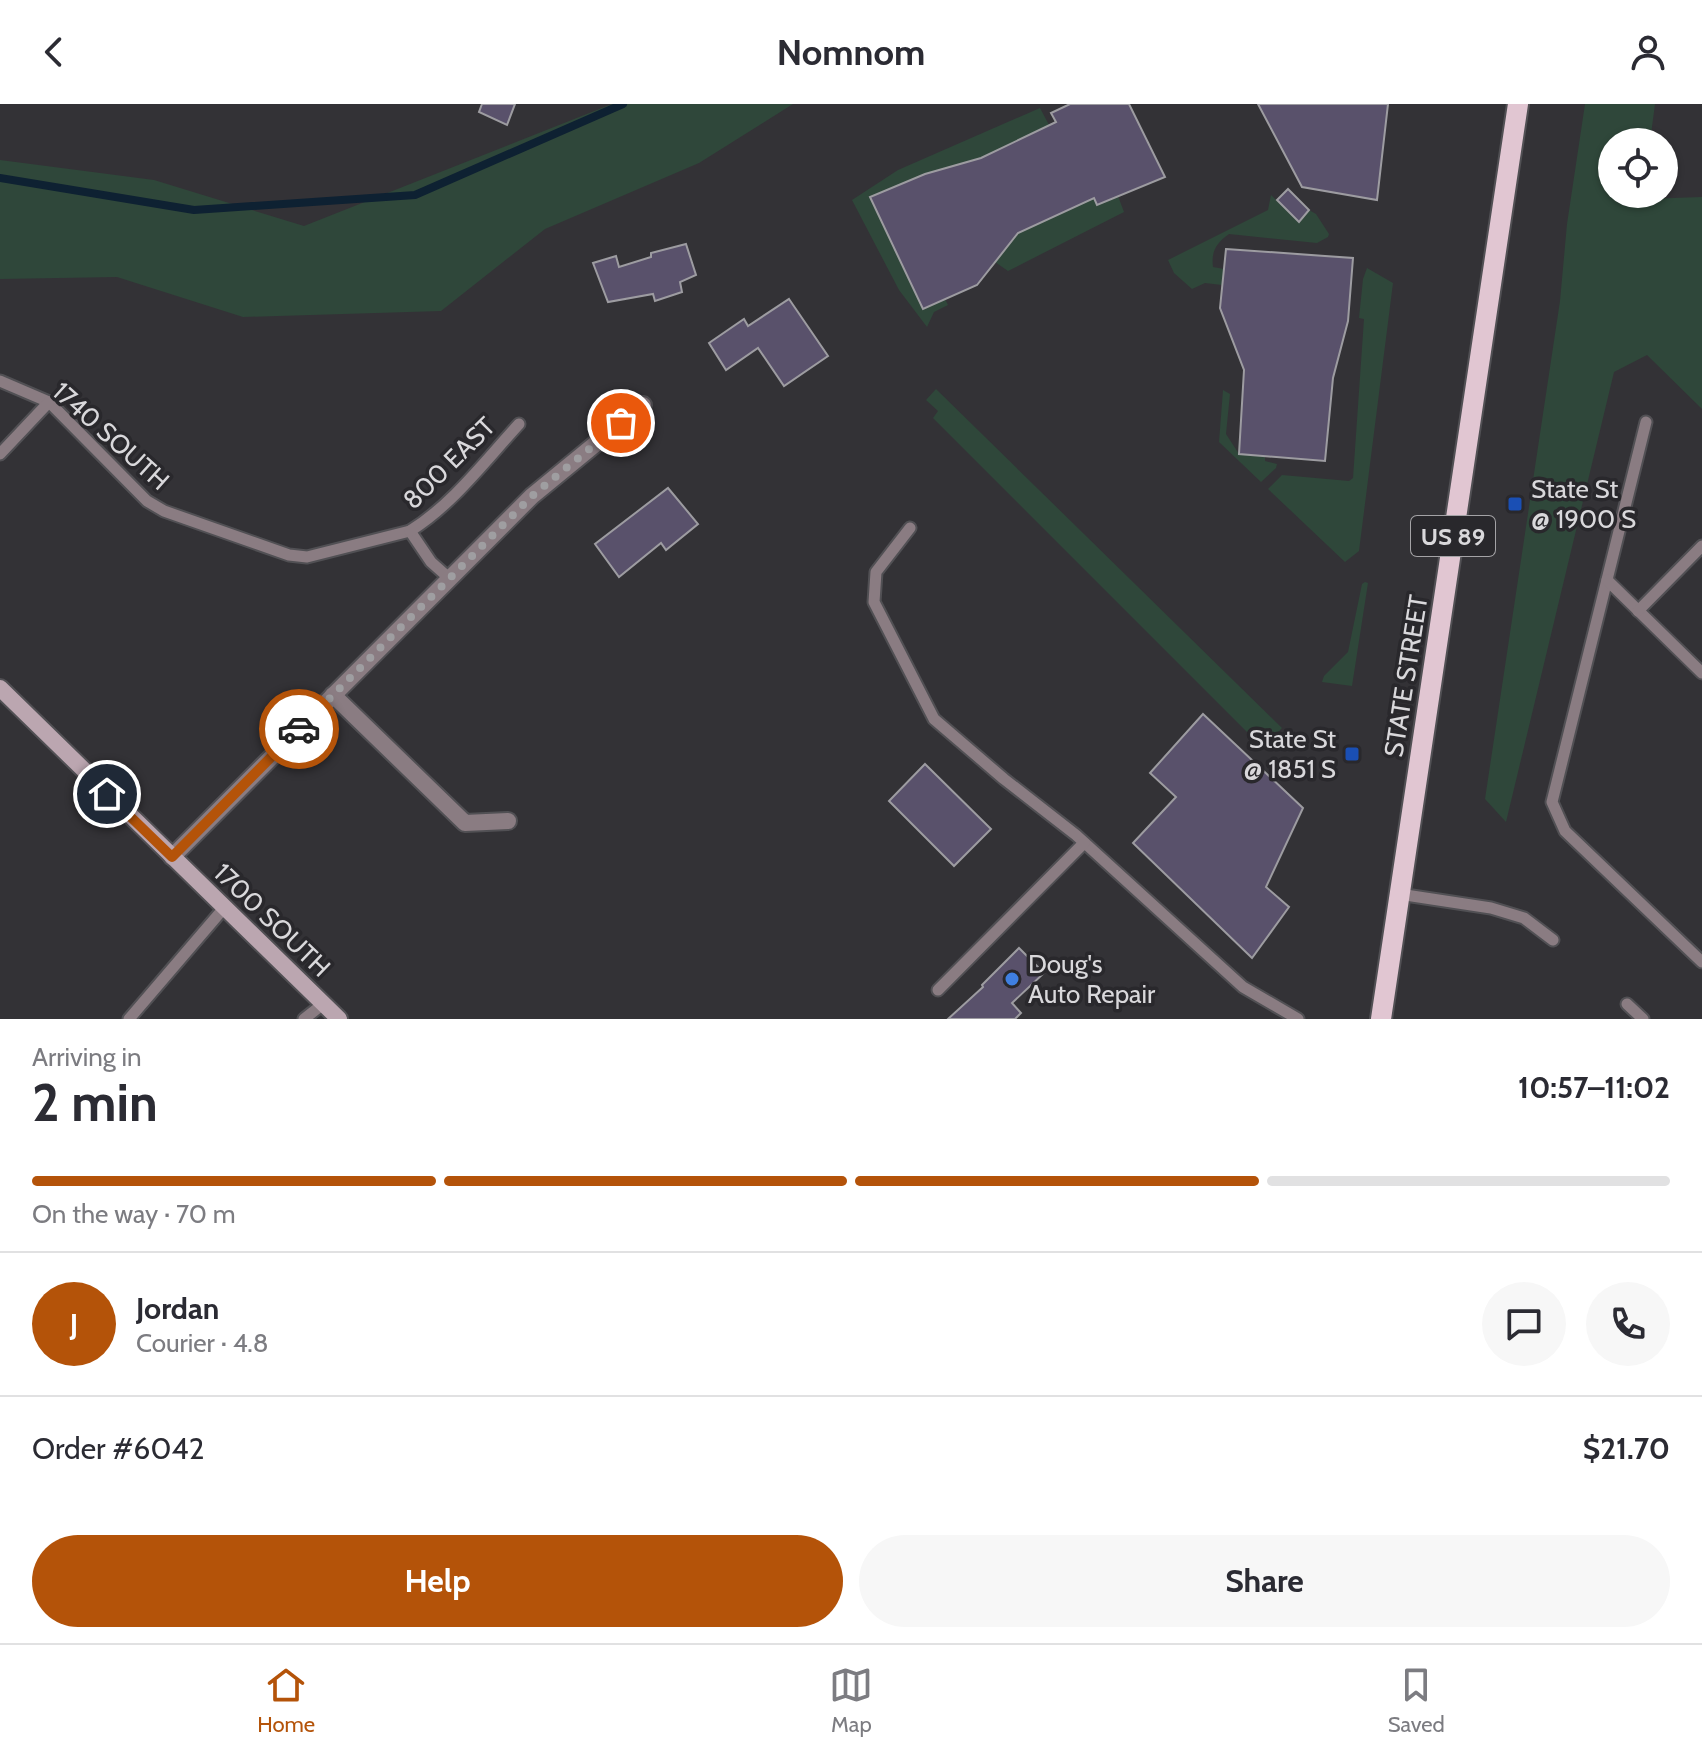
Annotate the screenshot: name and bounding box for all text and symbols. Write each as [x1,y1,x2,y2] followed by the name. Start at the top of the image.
[32,30,76,74] icon: back
[777,30,925,74] text: Nomnom
[1626,30,1670,74] icon: person
[1598,128,1678,208] map controls
[1598,128,1678,208] button: locate
[46,375,176,497] street label: 1740 SOUTH
[587,389,655,457] pin
[599,401,643,445] icon: bag
[396,410,502,516] street label: 800 EAST
[1531,473,1636,535] place label: State St @ 1900 S
[1506,495,1524,513] marker: State St @ 1900 S
[1411,516,1495,556] road number: US 89
[1377,592,1435,759] street label: STATE STREET
[259,689,339,769] courier
[277,707,321,751] icon: car
[1243,723,1336,785] place label: State St @ 1851 S
[1343,745,1361,763] marker: State St @ 1851 S
[73,760,141,828] pin
[85,772,129,816] icon: home
[207,856,337,984] street label: 1700 SOUTH
[1028,948,1156,1010] place label: Doug's Auto Repair
[1003,970,1021,988] marker: Doug's Auto Repair
[32,1041,142,1073] text: Arriving in
[1518,1069,1670,1106] text: 10:57–11:02
[32,1071,158,1134] text: 2 min
[32,1198,236,1230] text: On the way · 70 m
[1482,1282,1566,1366] button: chat
[1586,1282,1670,1366] button: phone
[136,1290,219,1327] text: Jordan
[70,1306,78,1343] text: J
[136,1327,269,1359] text: Courier · 4.8
[32,1430,204,1467] text: Order #6042
[1583,1430,1670,1467] text: $21.70
[32,1535,843,1627] button: Help
[859,1535,1670,1627] button: Share
[257,1663,315,1738] tab: Home
[829,1663,873,1738] tab: Map
[1388,1663,1445,1738] tab: Saved

